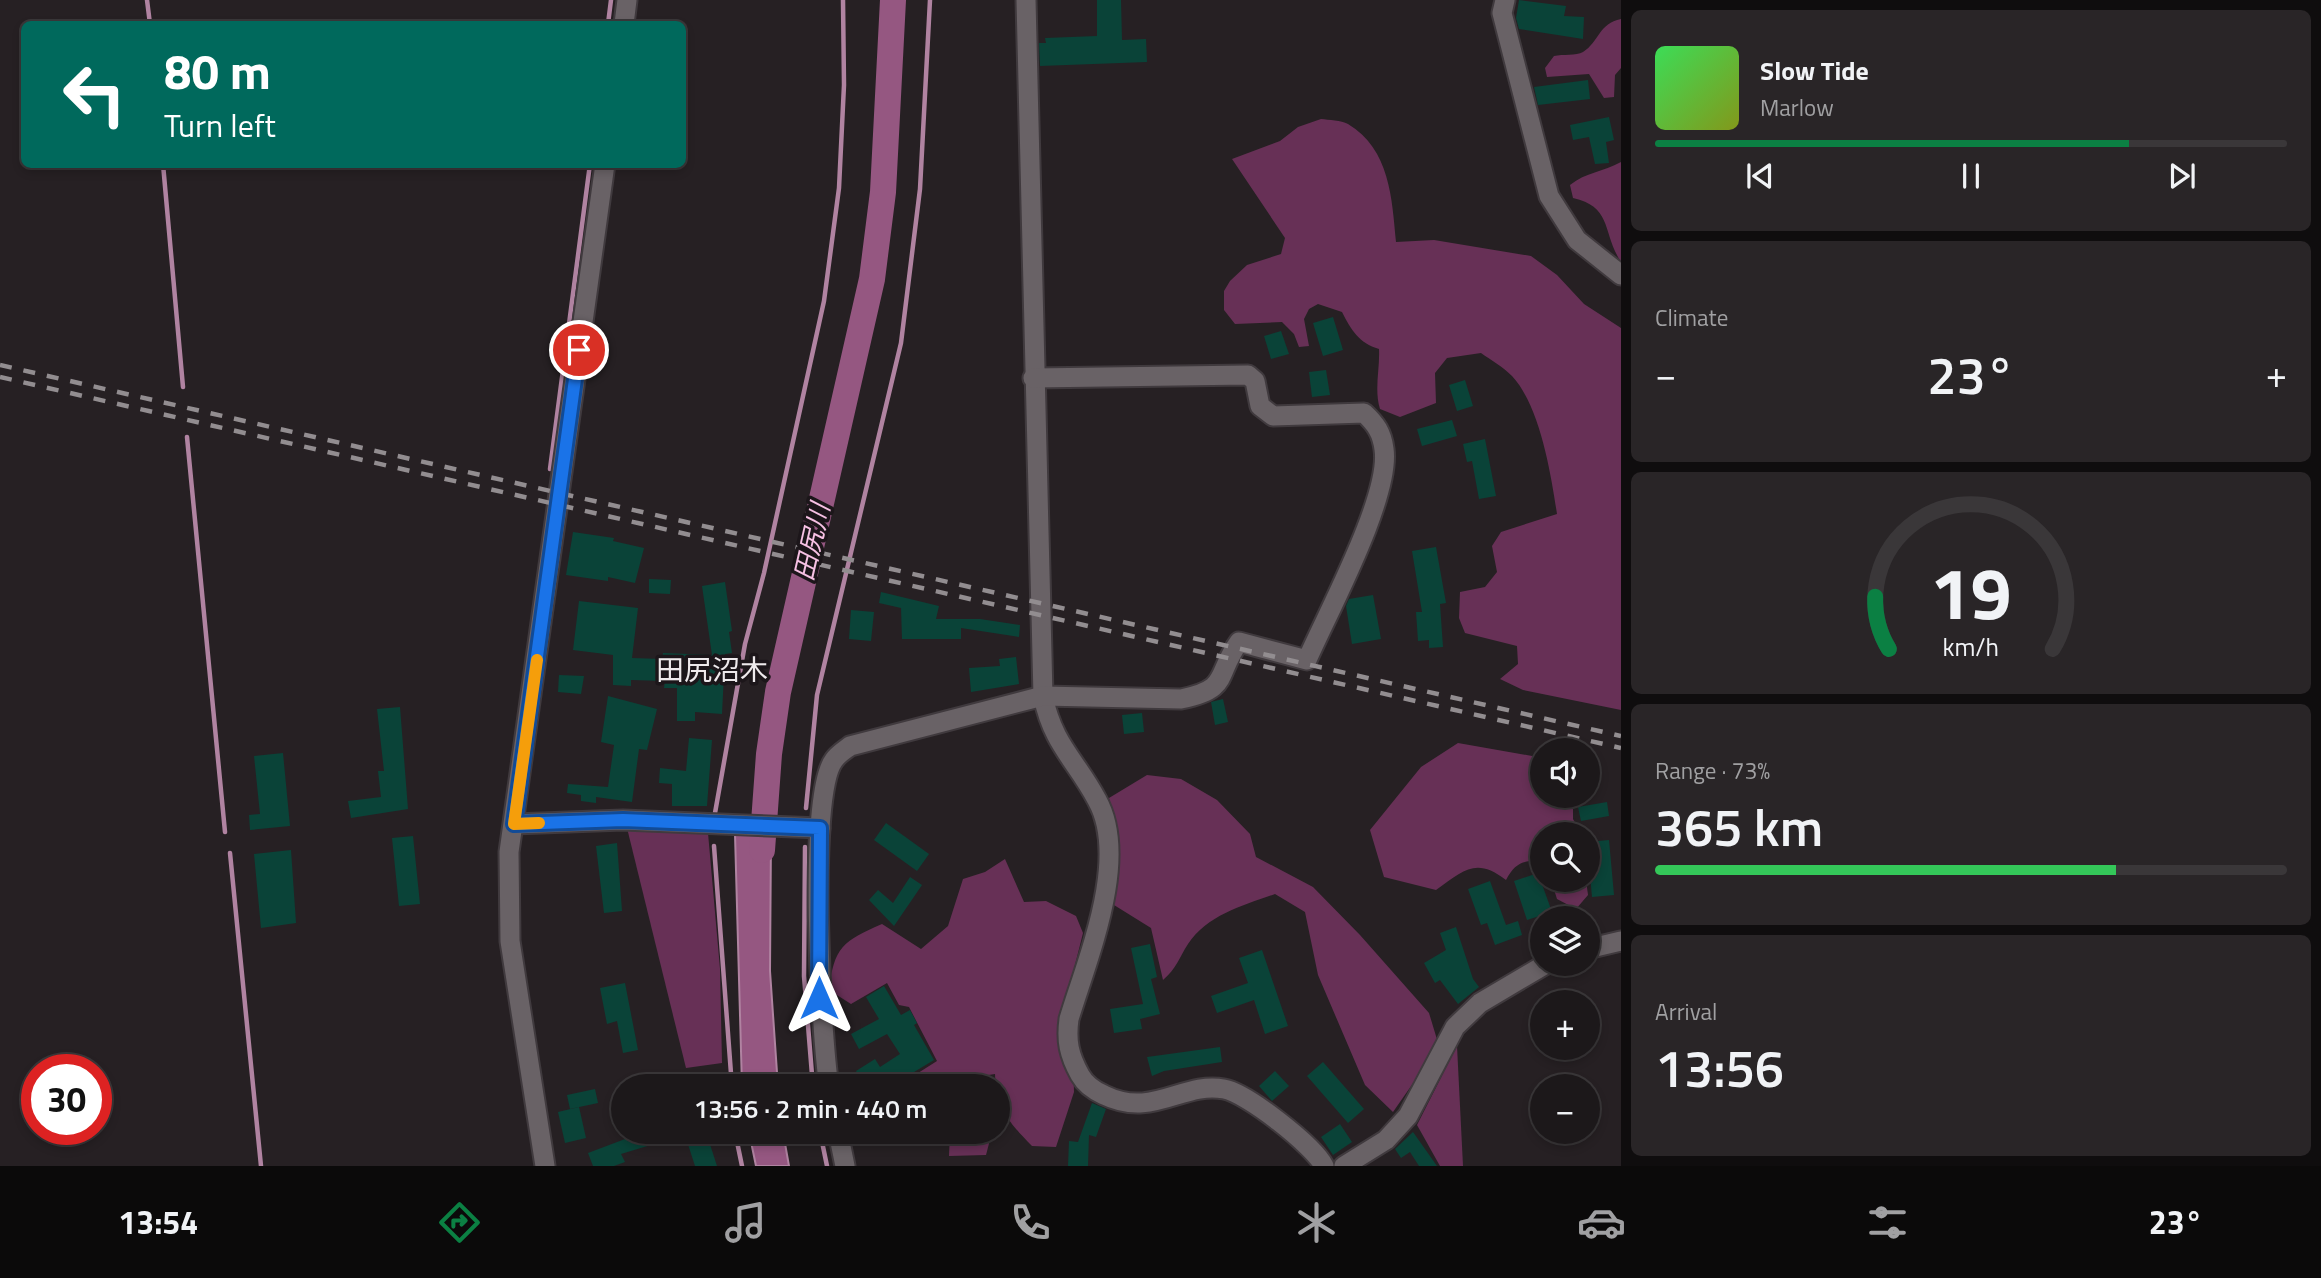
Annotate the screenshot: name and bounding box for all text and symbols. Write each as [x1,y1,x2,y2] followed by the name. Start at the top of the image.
[164,33,271,108] text: 80 m
[49,49,140,140] icon: left
[1760,51,1869,90] text: Slow Tide
[1760,90,1834,125] text: Marlow
[164,101,276,149] text: Turn left
[1741,157,1779,195] icon: previous
[1952,157,1990,195] icon: pause
[2163,157,2201,195] icon: next
[1655,300,1728,335] text: Climate
[549,320,609,380] pin
[560,331,598,369] icon: arrive
[1927,335,2015,414] text: 23°
[1655,345,1676,403] text: −
[2266,345,2287,403] text: +
[784,497,840,584] water label: 田尻川
[1930,537,2012,647] text: 19
[1943,628,1999,666] text: km/h
[656,648,768,691] district label: 田尻沼木
[1530,738,1600,1144] map controls
[1530,738,1600,808] button: sound
[1655,753,1770,788] text: Range · 73%
[1655,787,1823,866] text: 365 km
[1530,822,1600,892] button: search
[1530,906,1600,976] button: layers
[782,961,856,1035] position arrow
[1530,990,1600,1060] button: +
[1655,994,1717,1029] text: Arrival
[1655,1028,1784,1107] text: 13:56
[21,1054,112,1145] speed limit sign: 30
[1530,1074,1600,1144] button: −
[694,1089,927,1128] text: 13:56 · 2 min · 440 m
[118,1198,198,1246] text: 13:54
[435,1198,484,1247] icon: directions
[721,1198,770,1247] icon: music
[1006,1198,1055,1247] icon: phone
[1292,1198,1341,1247] icon: climate
[1577,1198,1626,1247] icon: car
[1863,1198,1912,1247] icon: filters
[2149,1198,2203,1246] text: 23°

